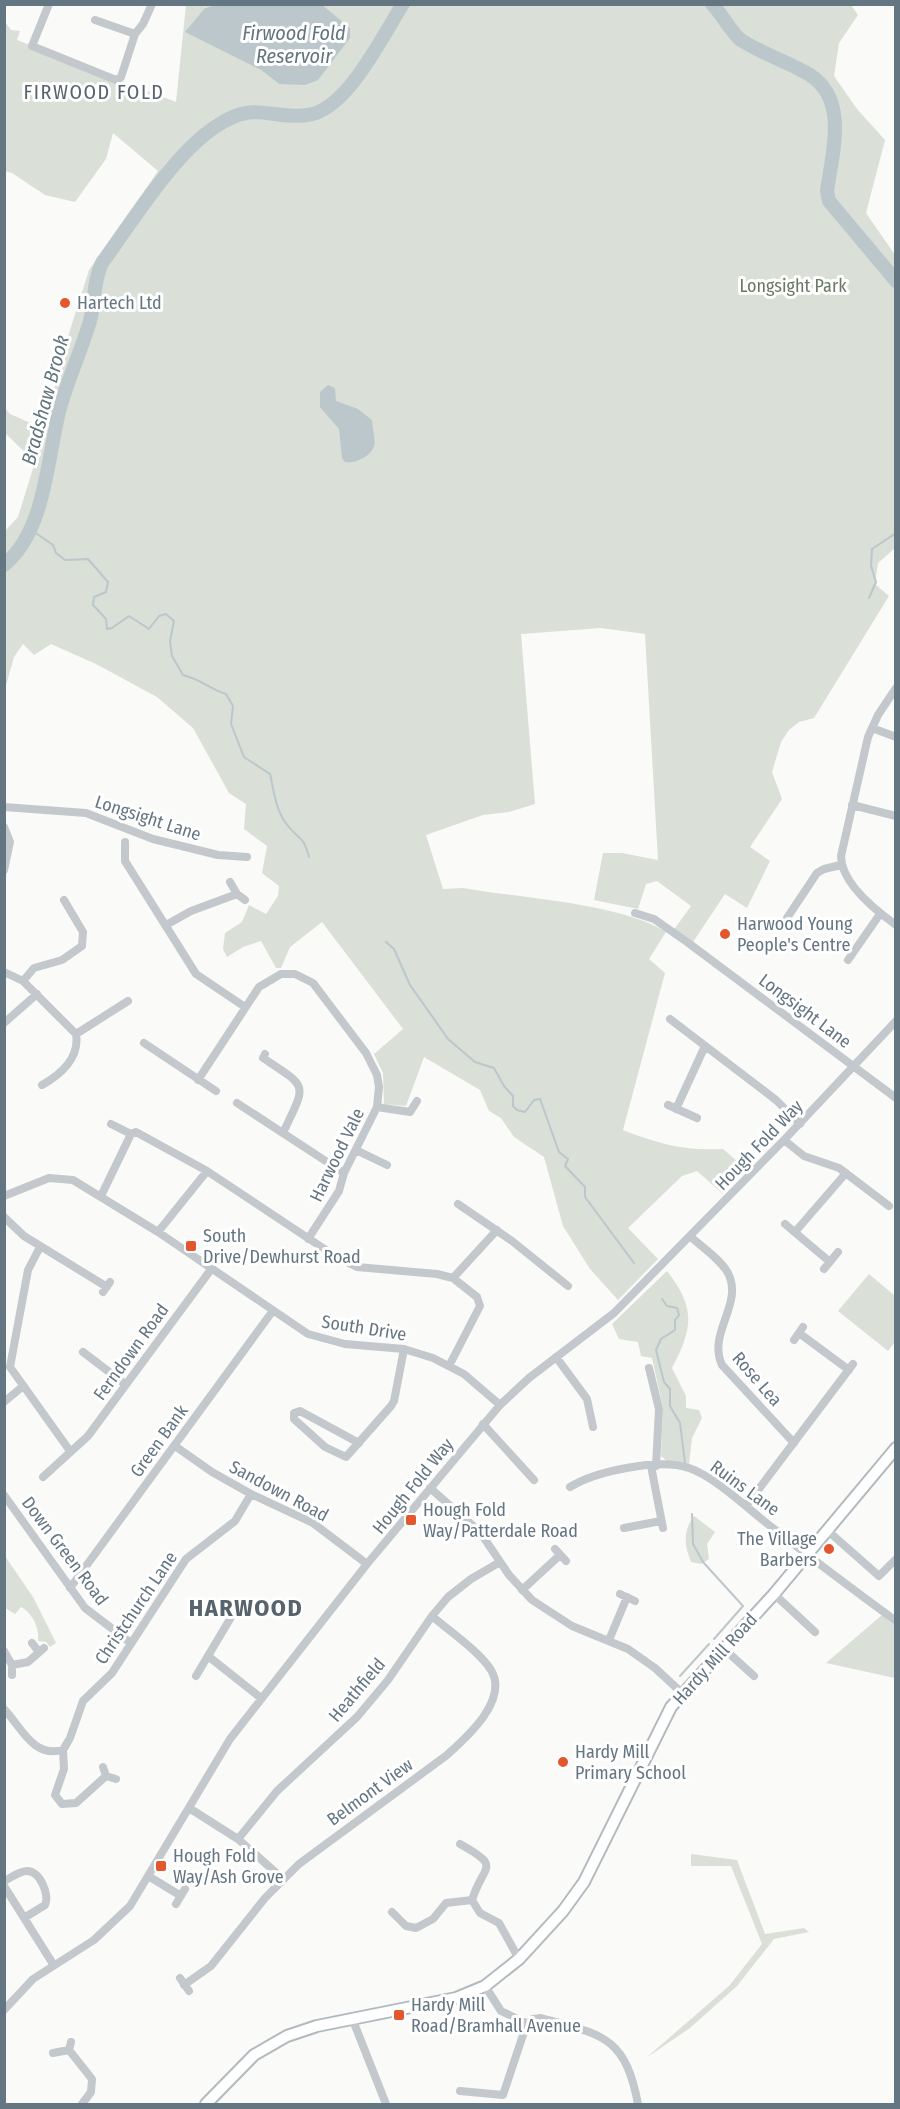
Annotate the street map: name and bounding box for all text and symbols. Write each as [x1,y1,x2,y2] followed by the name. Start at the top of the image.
[242,21,346,68] water label: Firwood Fold Reservoir
[24,80,164,104] district label: FIRWOOD FOLD
[739,275,847,297] park label: Longsight Park
[77,292,162,314] place label: Hartech Ltd
[58,296,72,310] marker: Hartech Ltd
[16,332,74,468] water label: Bradshaw Brook
[92,791,204,846] street label: Longsight Lane
[737,913,853,956] place label: Harwood Young People's Centre
[718,927,732,941] marker: Harwood Young People's Centre
[754,969,856,1053] street label: Longsight Lane
[711,1095,807,1195] street label: Hough Fold Way
[305,1105,369,1205] street label: Harwood Vale
[203,1225,361,1268] place label: South Drive/Dewhurst Road
[184,1239,198,1253] marker: South Drive/Dewhurst Road
[89,1299,173,1405] street label: Ferndown Road
[320,1310,408,1346] street label: South Drive
[727,1347,787,1411] street label: Rose Lea
[125,1400,193,1482] street label: Green Bank
[368,1434,458,1538] street label: Hough Fold Way
[226,1456,332,1526] street label: Sandown Road
[706,1456,784,1521] street label: Ruins Lane
[17,1492,113,1610] street label: Down Green Road
[423,1499,578,1542] place label: Hough Fold Way/Patterdale Road
[404,1513,418,1527] marker: Hough Fold Way/Patterdale Road
[737,1528,817,1571] place label: The Village Barbers
[822,1542,836,1556] marker: The Village Barbers
[90,1547,182,1669] street label: Christchurch Lane
[189,1594,303,1622] district label: HARWOOD
[668,1609,762,1709] street label: Hardy Mill Road
[324,1654,390,1726] street label: Heathfield
[575,1741,686,1784] place label: Hardy Mill Primary School
[323,1753,417,1831] street label: Belmont View
[556,1755,570,1769] marker: Hardy Mill Primary School
[173,1845,284,1888] place label: Hough Fold Way/Ash Grove
[154,1859,168,1873] marker: Hough Fold Way/Ash Grove
[411,1994,581,2037] place label: Hardy Mill Road/Bramhall Avenue
[392,2008,406,2022] marker: Hardy Mill Road/Bramhall Avenue

